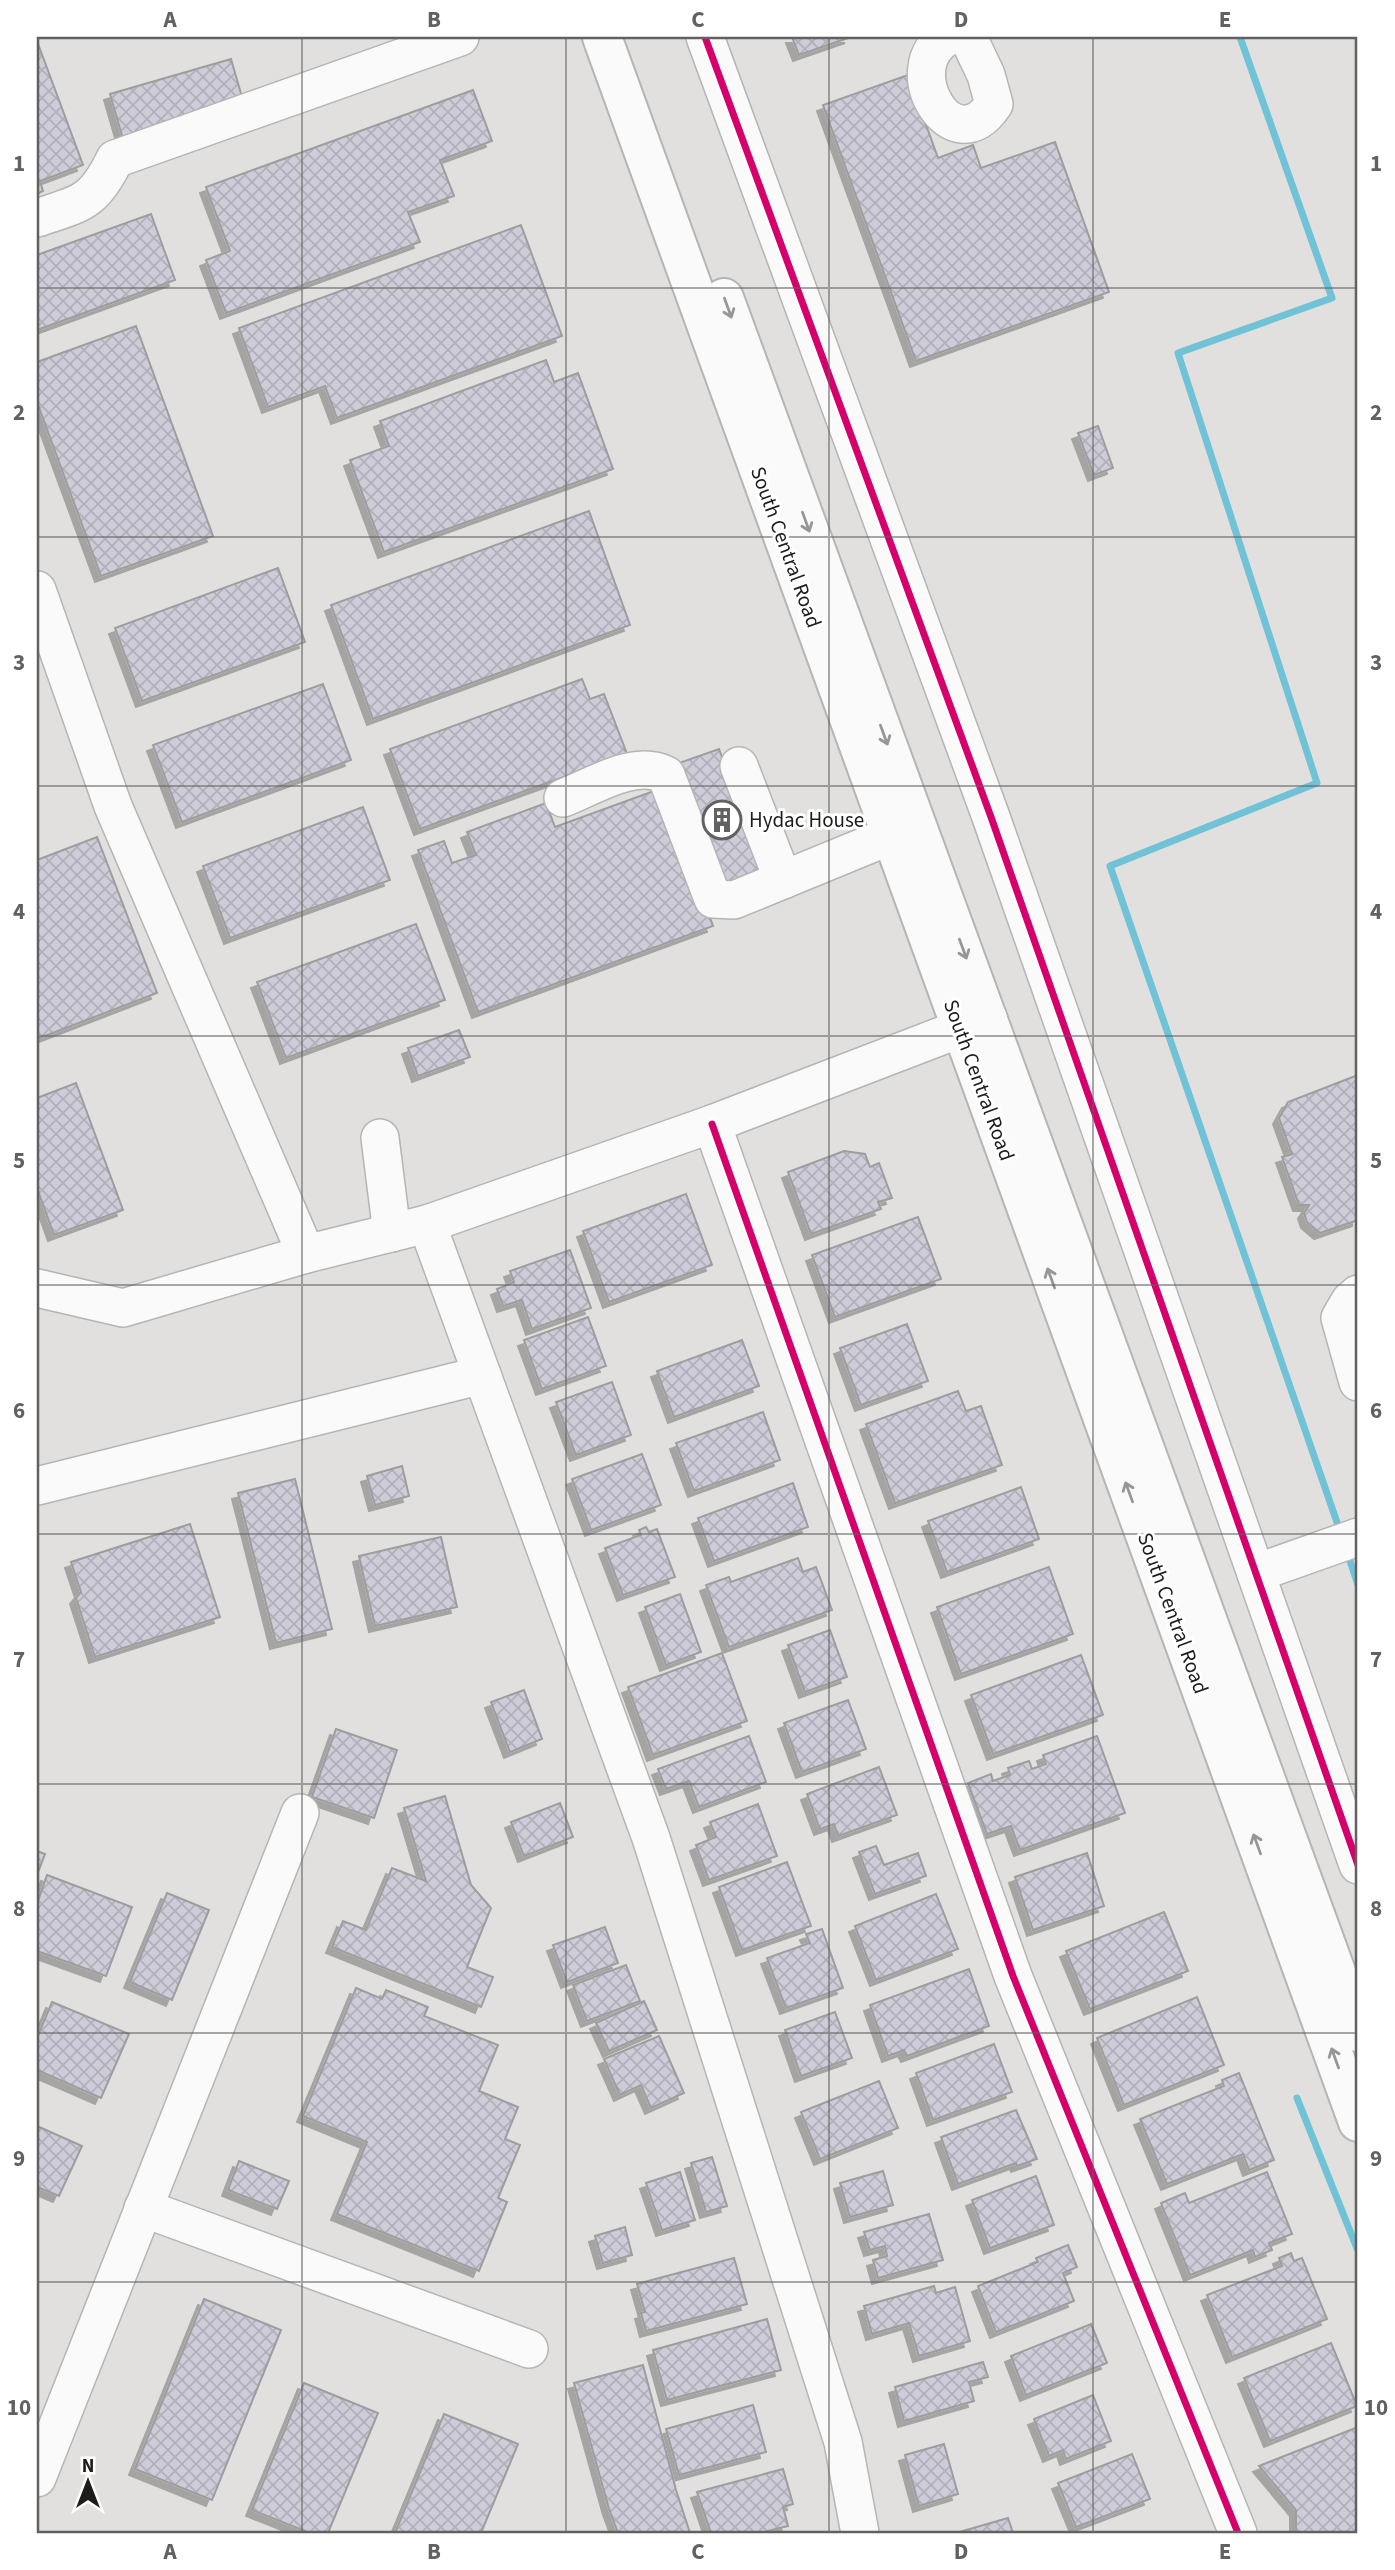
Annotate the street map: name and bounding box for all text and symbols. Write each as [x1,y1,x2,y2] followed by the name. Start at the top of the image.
[162,3,177,36] text: A
[427,3,441,36] text: B
[691,3,705,36] text: C
[954,3,968,36] text: D
[1219,3,1231,36] text: E
[13,147,25,180] text: 1
[1370,147,1382,180] text: 1
[723,296,735,318] one-way arrow
[13,396,25,429] text: 2
[1370,396,1382,429] text: 2
[743,462,829,632] street label: South Central Road
[801,510,813,532] one-way arrow
[13,646,25,679] text: 3
[1370,646,1382,679] text: 3
[879,724,891,746] one-way arrow
[701,799,743,841] building icon: Hydac House
[749,805,864,835] place label: Hydac House
[13,895,25,928] text: 4
[1370,895,1382,928] text: 4
[957,937,970,959] one-way arrow
[936,995,1022,1165] street label: South Central Road
[13,1144,25,1177] text: 5
[1370,1144,1382,1177] text: 5
[1044,1268,1056,1290] one-way arrow
[13,1394,25,1427] text: 6
[1370,1394,1382,1427] text: 6
[1122,1482,1134,1504] one-way arrow
[1130,1528,1216,1698] street label: South Central Road
[13,1643,25,1676] text: 7
[1370,1643,1382,1676] text: 7
[1250,1833,1262,1855] one-way arrow
[13,1892,25,1925] text: 8
[1370,1892,1382,1925] text: 8
[1328,2047,1340,2069] one-way arrow
[13,2142,25,2175] text: 9
[1370,2142,1382,2175] text: 9
[7,2391,31,2424] text: 10
[1364,2391,1388,2424] text: 10
[52,2448,122,2518] north arrow
[82,2453,94,2480] text: N
[162,2535,177,2568] text: A
[427,2535,441,2568] text: B
[691,2535,705,2568] text: C
[954,2535,968,2568] text: D
[1219,2535,1231,2568] text: E

